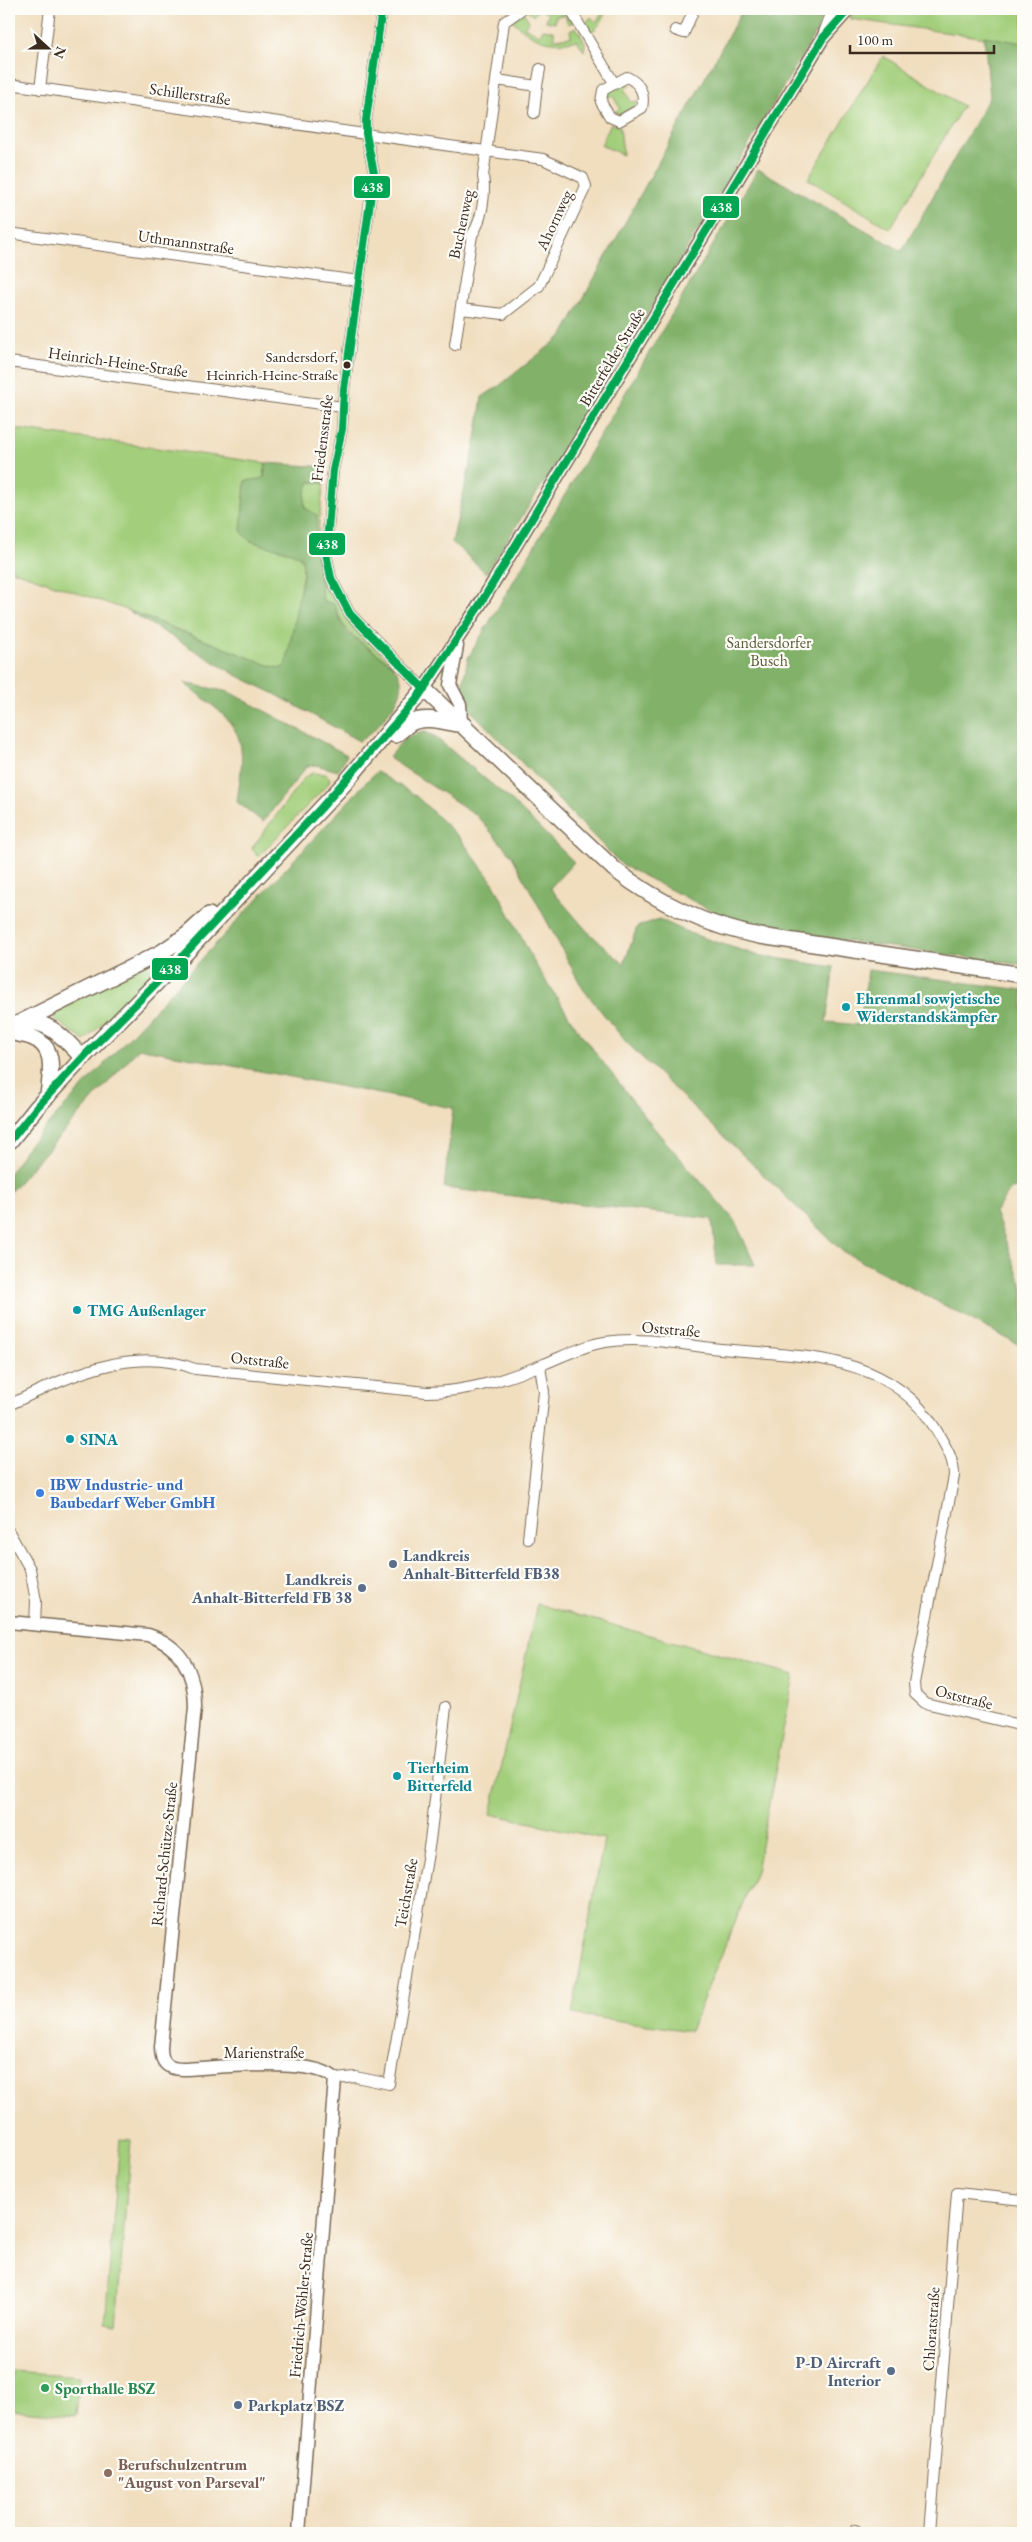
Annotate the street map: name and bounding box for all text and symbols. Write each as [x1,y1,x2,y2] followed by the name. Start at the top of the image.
[22,22,72,72] north arrow
[850,22,993,54] scale bar
[857,30,894,49] text: 100 m
[49,44,71,62] text: N
[148,78,232,110] street label: Schillerstraße
[353,175,391,199] line badge: 438
[361,178,383,196] text: 438
[530,185,578,255] street label: Ahornweg
[443,186,479,261] street label: Buchenweg
[702,195,740,219] line badge: 438
[710,198,732,216] text: 438
[136,225,236,259] street label: Uthmannstraße
[574,304,650,410] street label: Bitterfelder Straße
[47,342,189,382] street label: Heinrich-Heine-Straße
[206,347,338,384] place label: Sandersdorf, Heinrich-Heine-Straße
[342,360,352,370] marker: Sandersdorf, Heinrich-Heine-Straße
[306,393,338,483] street label: Friedensstraße
[308,532,346,556] line badge: 438
[316,535,338,553] text: 438
[727,632,812,671] park label: Sandersdorfer Busch
[151,957,189,981] line badge: 438
[159,960,181,978] text: 438
[856,988,1000,1027] place label: Ehrenmal sowjetische Widerstandskämpfer
[840,1001,852,1013] marker: Ehrenmal sowjetische Widerstandskämpfer
[87,1300,206,1321] place label: TMG Außenlager
[71,1304,83,1316] marker: TMG Außenlager
[641,1316,701,1342] street label: Oststraße
[230,1346,290,1374] street label: Oststraße
[80,1429,118,1450] place label: SINA
[64,1433,76,1445] marker: SINA
[50,1474,216,1513] place label: IBW Industrie- und Baubedarf Weber GmbH
[34,1487,46,1499] marker: IBW Industrie- und Baubedarf Weber GmbH
[402,1545,560,1584] place label: Landkreis Anhalt-Bitterfeld FB38
[387,1558,399,1570] marker: Landkreis Anhalt-Bitterfeld FB38
[191,1569,352,1608] place label: Landkreis Anhalt-Bitterfeld FB 38
[356,1582,368,1594] marker: Landkreis Anhalt-Bitterfeld FB 38
[933,1680,995,1714] street label: Oststraße
[407,1757,472,1796] place label: Tierheim Bitterfeld
[391,1770,403,1782] marker: Tierheim Bitterfeld
[146,1781,182,1927] street label: Richard-Schütze-Straße
[390,1857,422,1929] street label: Teichstraße
[224,2042,304,2063] street label: Marienstraße
[284,2231,318,2379] street label: Friedrich-Wöhler-Straße
[918,2286,944,2372] street label: Chloratstraße
[796,2352,881,2391] place label: P-D Aircraft Interior
[885,2365,897,2377] marker: P-D Aircraft Interior
[55,2378,156,2399] place label: Sporthalle BSZ
[39,2382,51,2394] marker: Sporthalle BSZ
[248,2395,345,2416] place label: Parkplatz BSZ
[232,2399,244,2411] marker: Parkplatz BSZ
[118,2454,266,2493] place label: Berufschulzentrum "August von Parseval"
[102,2467,114,2479] marker: Berufschulzentrum "August von Parseval"

